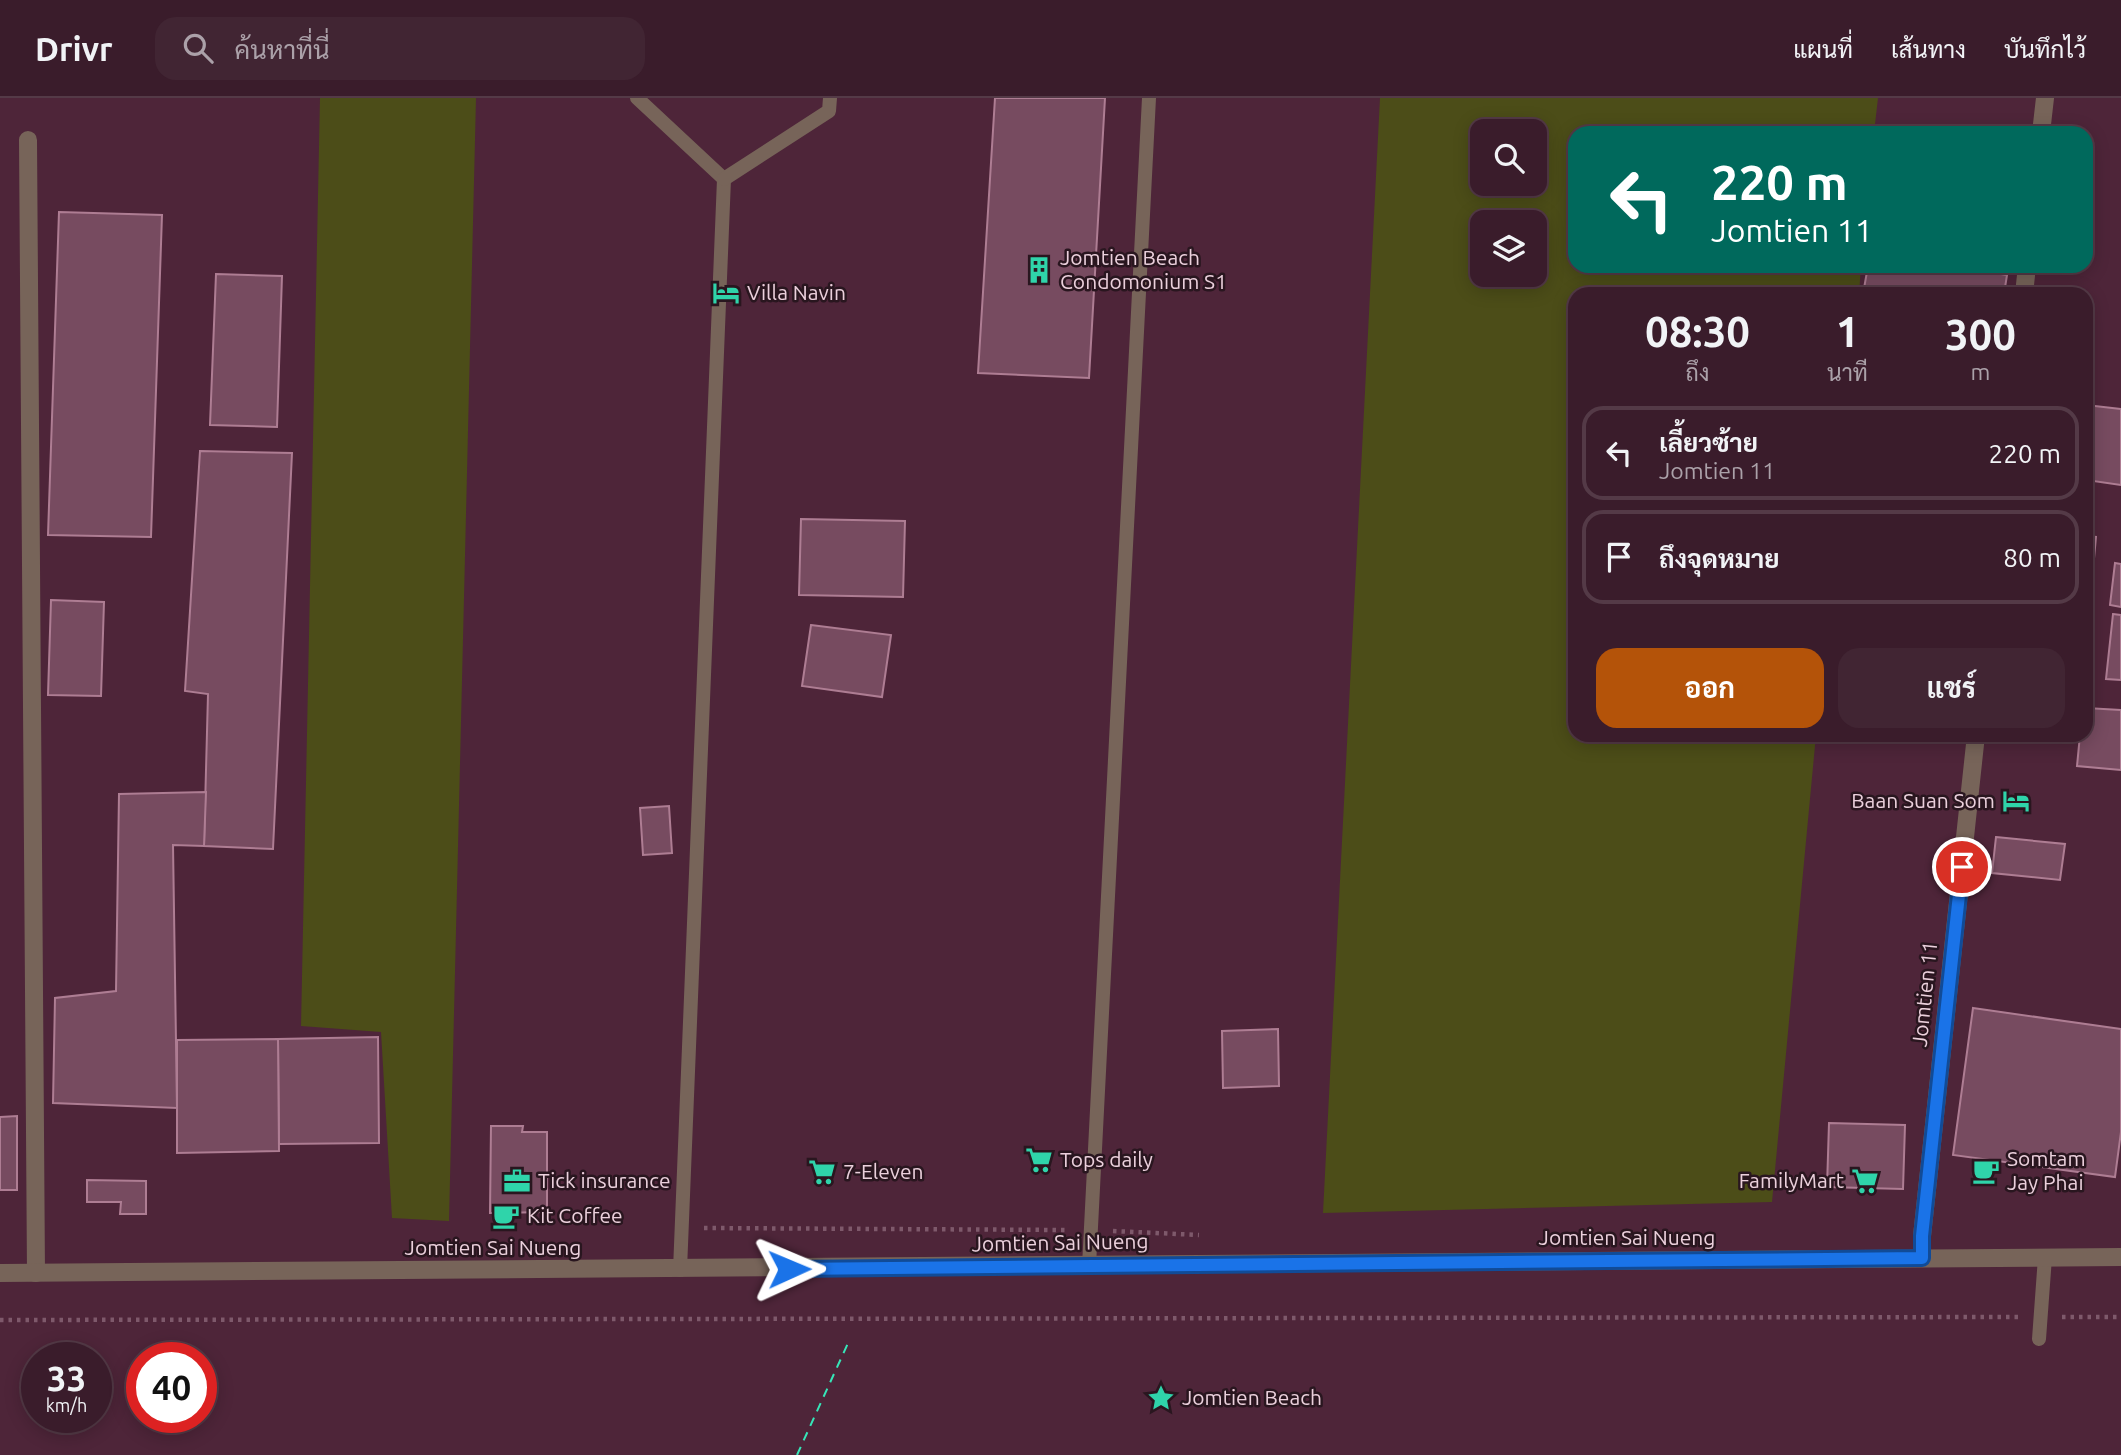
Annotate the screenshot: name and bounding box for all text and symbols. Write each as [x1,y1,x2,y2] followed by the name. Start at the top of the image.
[155,17,645,80] search box
[179,29,217,67] icon: search
[35,30,113,67] text: Drivr
[235,35,330,64] text: ค้นหาที่นี่
[1793,36,1853,63] text: แผนที่
[1891,36,1966,63] text: เส้นทาง
[2004,36,2086,63] text: บันทึกไว้
[1470,119,1547,287] map controls
[1470,119,1547,196] button: search
[1596,154,1687,245] icon: left
[1711,154,1848,209] text: 220 m
[1470,210,1547,287] button: layers
[1711,212,1873,248] text: Jomtien 11
[1060,245,1227,293] place label: Jomtien Beach Condomonium S1
[1024,255,1054,285] building icon: Jomtien Beach Condomonium S1
[711,278,741,308] hotel icon: Villa Navin
[747,280,846,304] place label: Villa Navin
[1645,308,1750,355] text: 08:30
[1836,308,1859,355] text: 1
[1945,311,2016,358] text: 300
[1971,359,1990,384] text: m
[1686,360,1709,385] text: ถึง
[1827,360,1868,385] text: นาที
[1659,428,1758,457] text: เลี้ยวซ้าย
[1600,434,1638,472] icon: left
[1989,439,2061,468] text: 220 m
[1659,458,1775,483] text: Jomtien 11
[1600,538,1638,576] icon: arrive
[2003,543,2061,572] text: 80 m
[1659,544,1780,573] text: ถึงจุดหมาย
[1596,648,1824,728] button: ออก
[1838,648,2065,728] button: แชร์
[2001,786,2031,816] hotel icon: Baan Suan Som
[1851,788,1995,812] place label: Baan Suan Som
[1932,837,1992,897] pin
[1943,848,1981,886] icon: arrive
[1907,940,1941,1048] street label: Jomtien 11
[1024,1145,1054,1175] supermarket icon: Tops daily
[2007,1146,2086,1194] place label: Somtam Jay Phai
[1060,1147,1153,1171] place label: Tops daily
[1971,1156,2001,1186] cafe icon: Somtam Jay Phai
[807,1157,837,1187] supermarket icon: 7-Eleven
[843,1159,924,1183] place label: 7-Eleven
[502,1166,532,1196] office icon: Tick insurance
[1850,1166,1880,1196] supermarket icon: FamilyMart
[538,1168,671,1192] place label: Tick insurance
[1739,1168,1844,1192] place label: FamilyMart
[491,1201,521,1231] cafe icon: Kit Coffee
[527,1203,623,1227] place label: Kit Coffee
[1539,1225,1715,1249] street label: Jomtien Sai Nueng
[971,1228,1149,1256] street label: Jomtien Sai Nueng
[752,1232,826,1306] position arrow
[405,1235,581,1259] street label: Jomtien Sai Nueng
[126,1342,217,1433] speed limit sign: 40
[47,1358,86,1398] text: 33
[1146,1383,1176,1413] place icon: Jomtien Beach
[1182,1385,1322,1409] place label: Jomtien Beach
[46,1395,87,1415] text: km/h

